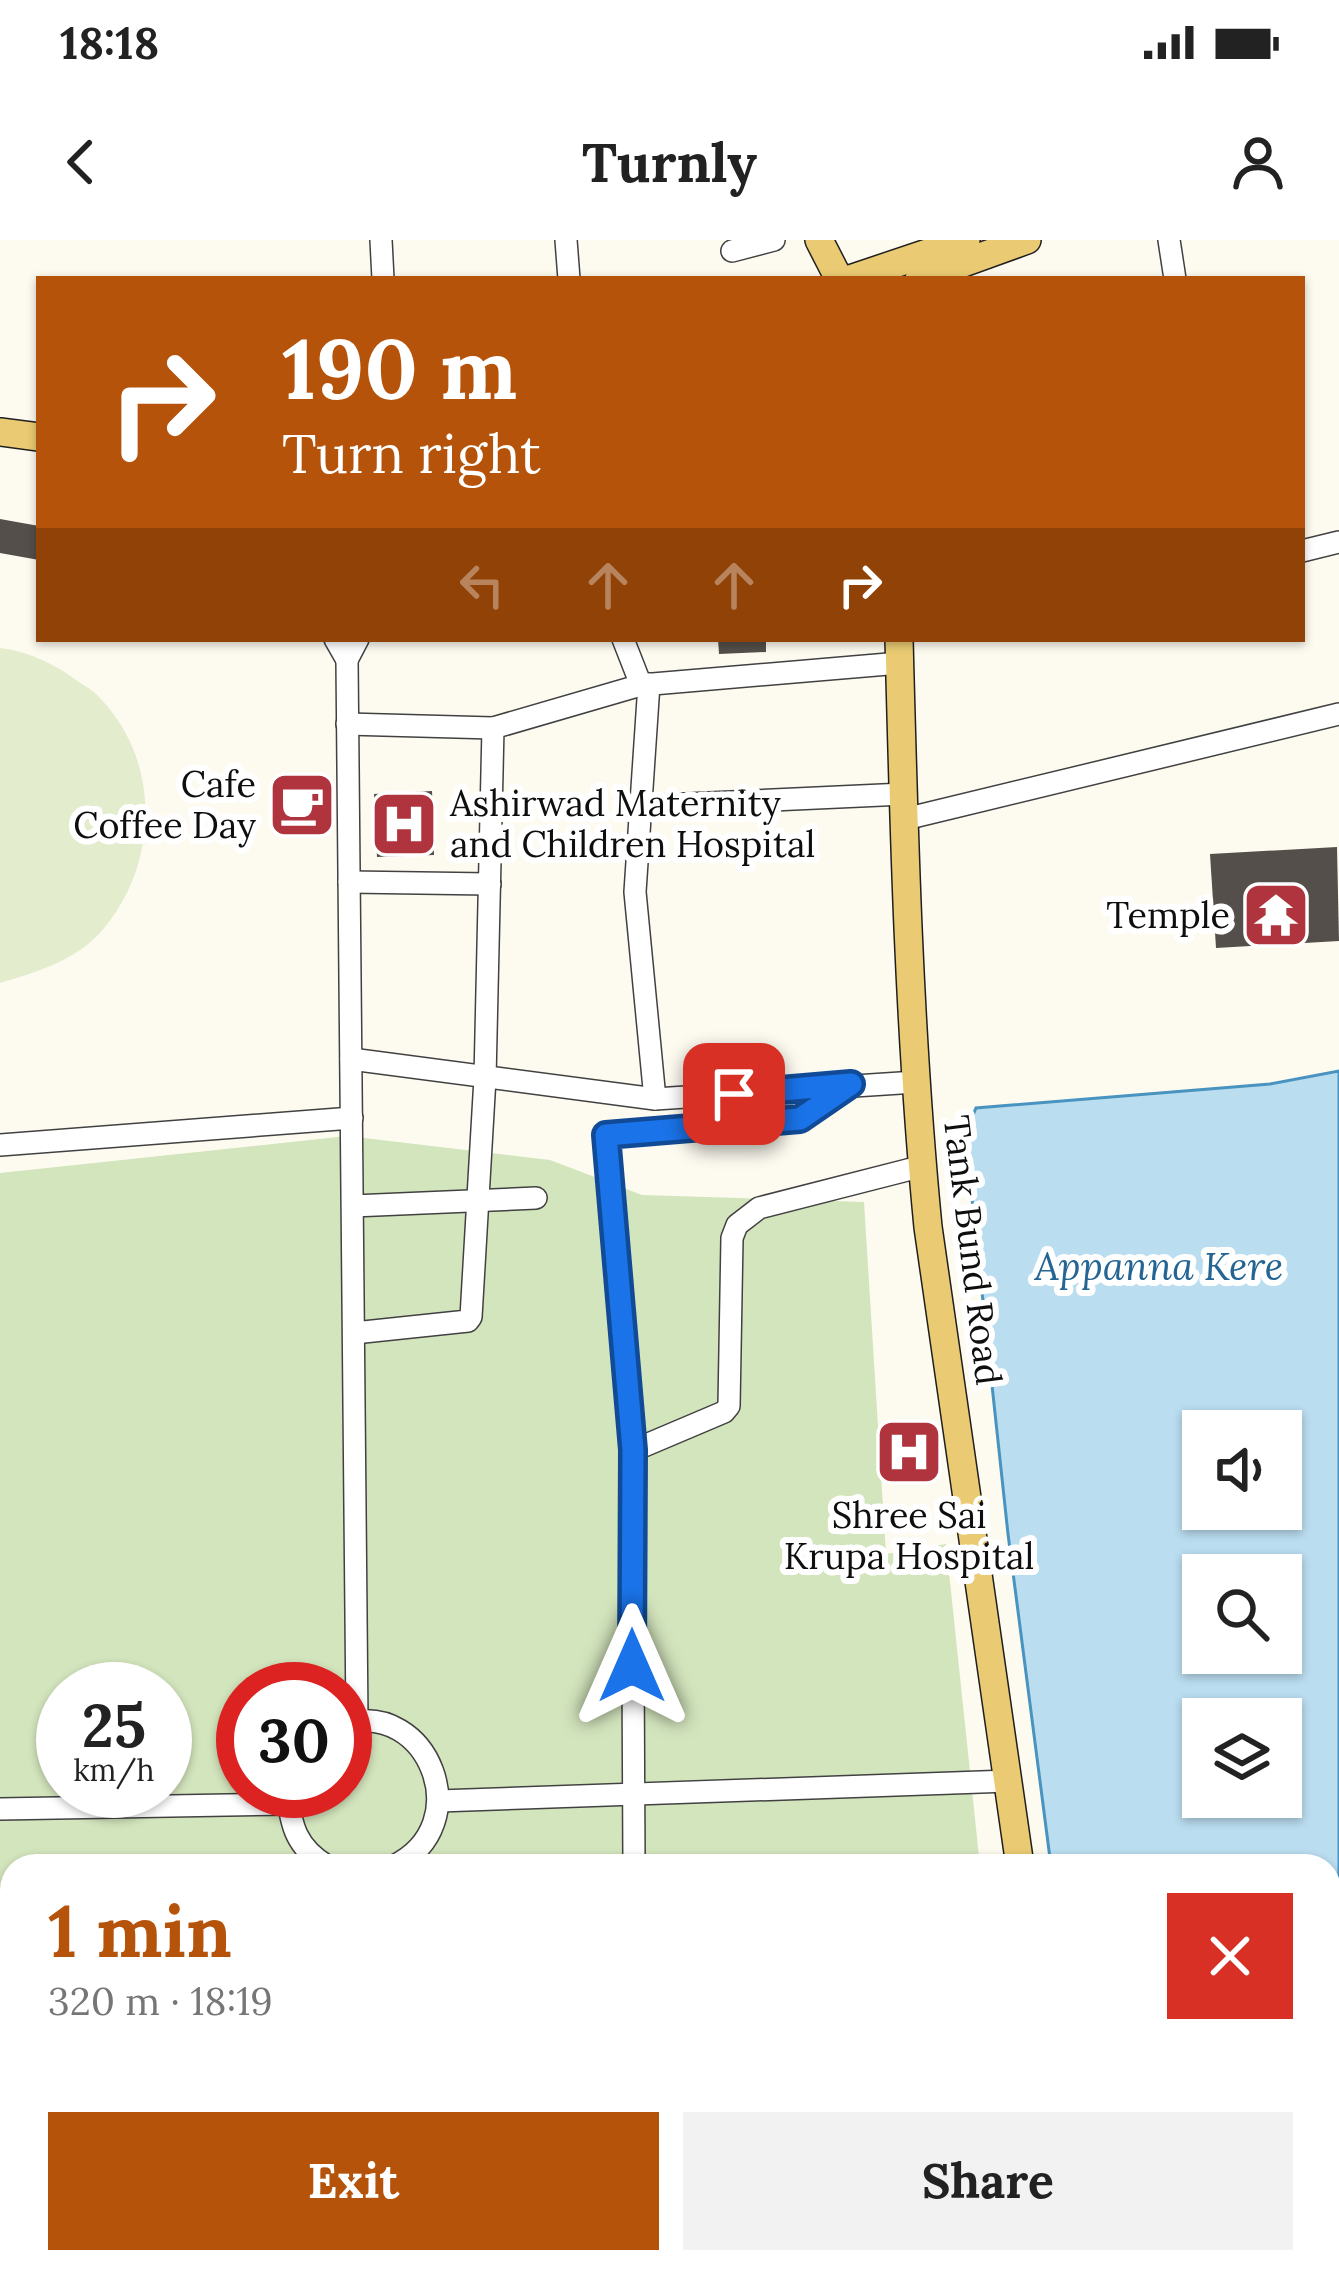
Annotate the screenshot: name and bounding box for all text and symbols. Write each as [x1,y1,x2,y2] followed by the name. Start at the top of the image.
[60,14,159,71] text: 18:18
[582,128,757,197] text: Turnly
[48,129,114,195] icon: back
[1225,129,1291,195] icon: person
[282,314,517,422] text: 190 m
[84,324,240,480] icon: right
[282,419,541,488] text: Turn right
[449,552,515,618] icon: left
[575,552,641,618] icon: ahead
[701,552,767,618] icon: ahead
[827,552,893,618] icon: right
[73,761,256,848] place label: Cafe Coffee Day
[267,770,337,840] cafe icon: Cafe Coffee Day
[449,780,815,867] place label: Ashirwad Maternity and Children Hospital
[369,789,439,859] hospital icon: Ashirwad Maternity and Children Hospital
[1241,880,1311,950] temple icon: Temple
[1106,892,1230,938] place label: Temple
[683,1043,785,1145] pin
[701,1061,767,1127] icon: arrive
[934,1113,1012,1387] street label: Tank Bund Road
[1034,1241,1283,1291] water label: Appanna Kere
[1182,1410,1302,1818] map controls
[1182,1410,1302,1530] button: sound
[874,1417,944,1487] hospital icon: Shree Sai Krupa Hospital
[784,1492,1034,1579] place label: Shree Sai Krupa Hospital
[1182,1554,1302,1674] button: search
[569,1603,695,1729] position arrow
[216,1662,372,1818] speed limit sign: 30
[82,1687,146,1763] text: 25
[1182,1698,1302,1818] button: layers
[73,1751,155,1789] text: km/h
[48,1885,232,1977] text: 1 min
[1167,1893,1293,2019] button: close
[48,1976,273,2026] text: 320 m · 18:19
[48,2112,659,2250] button: Exit
[683,2112,1293,2250] button: Share

